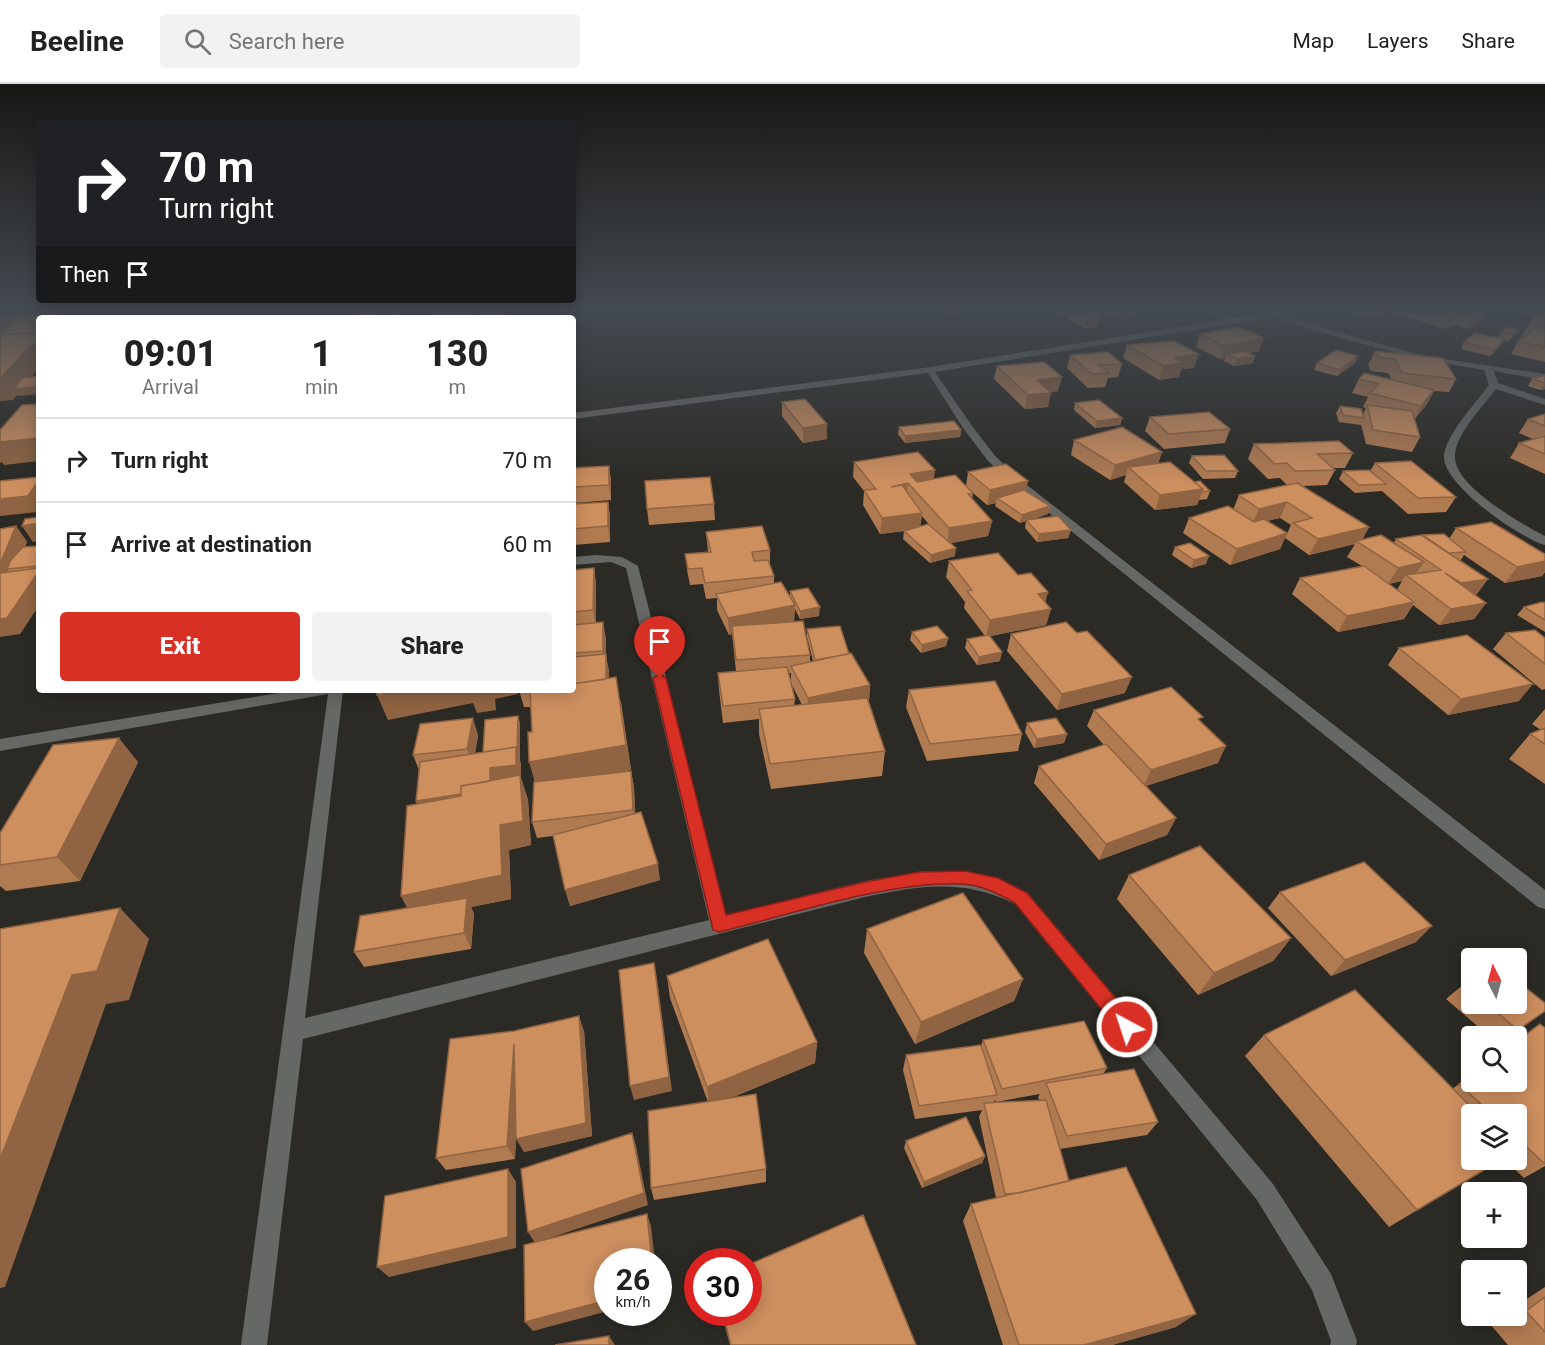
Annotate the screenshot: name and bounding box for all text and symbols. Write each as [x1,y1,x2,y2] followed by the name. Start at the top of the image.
[160,14,580,68] search box
[30,25,124,58] text: Beeline
[181,25,214,58] icon: search
[229,29,345,54] text: Search here
[1292,29,1334,53] text: Map
[1367,29,1428,53] text: Layers
[1461,29,1515,53] text: Share
[159,143,254,192] text: 70 m
[60,144,138,222] icon: right
[159,193,274,225] text: Turn right
[121,258,154,291] icon: arrive
[60,262,109,287] text: Then
[124,333,217,375] text: 09:01
[311,333,332,375] text: 1
[426,333,488,375] text: 130
[142,375,199,399] text: Arrival
[305,375,338,399] text: min
[448,375,466,399] text: m
[60,444,93,477] icon: right
[111,448,208,473] text: Turn right
[503,448,552,473] text: 70 m
[60,528,93,561] icon: arrive
[111,532,312,557] text: Arrive at destination
[503,532,552,557] text: 60 m
[60,612,300,681] button: Exit
[312,612,552,681] button: Share
[634,616,685,678] pin
[643,625,676,658] icon: arrive
[1461,948,1527,1014] north arrow
[1461,948,1527,1326] map controls
[1095,995,1159,1059] position arrow
[1461,1026,1527,1092] button: search
[1461,1104,1527,1170] button: layers
[1461,1182,1527,1248] button: +
[684,1248,762,1326] speed limit sign: 30
[1461,1260,1527,1326] button: −
[616,1262,650,1297] text: 26
[615,1293,651,1311] text: km/h

